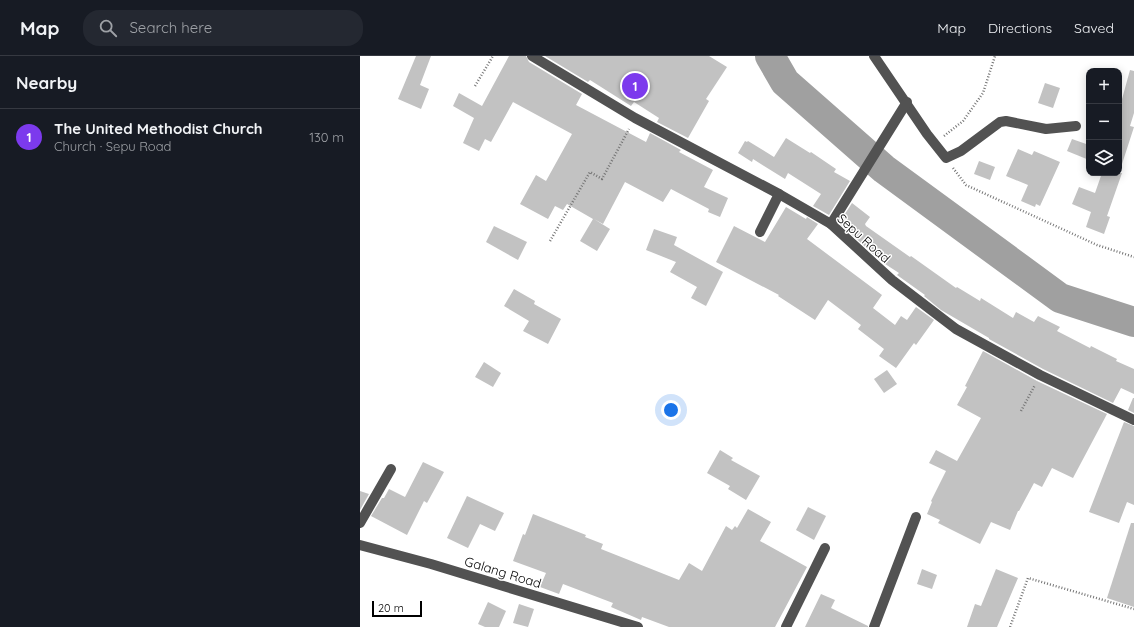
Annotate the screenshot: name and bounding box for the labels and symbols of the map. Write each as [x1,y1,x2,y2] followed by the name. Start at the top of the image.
[622,71,648,101] pin: 1
[834,210,894,266] street label: Sepu Road
[661,400,681,420] your location
[463,553,543,591] street label: Galang Road
[372,599,422,618] scale bar

